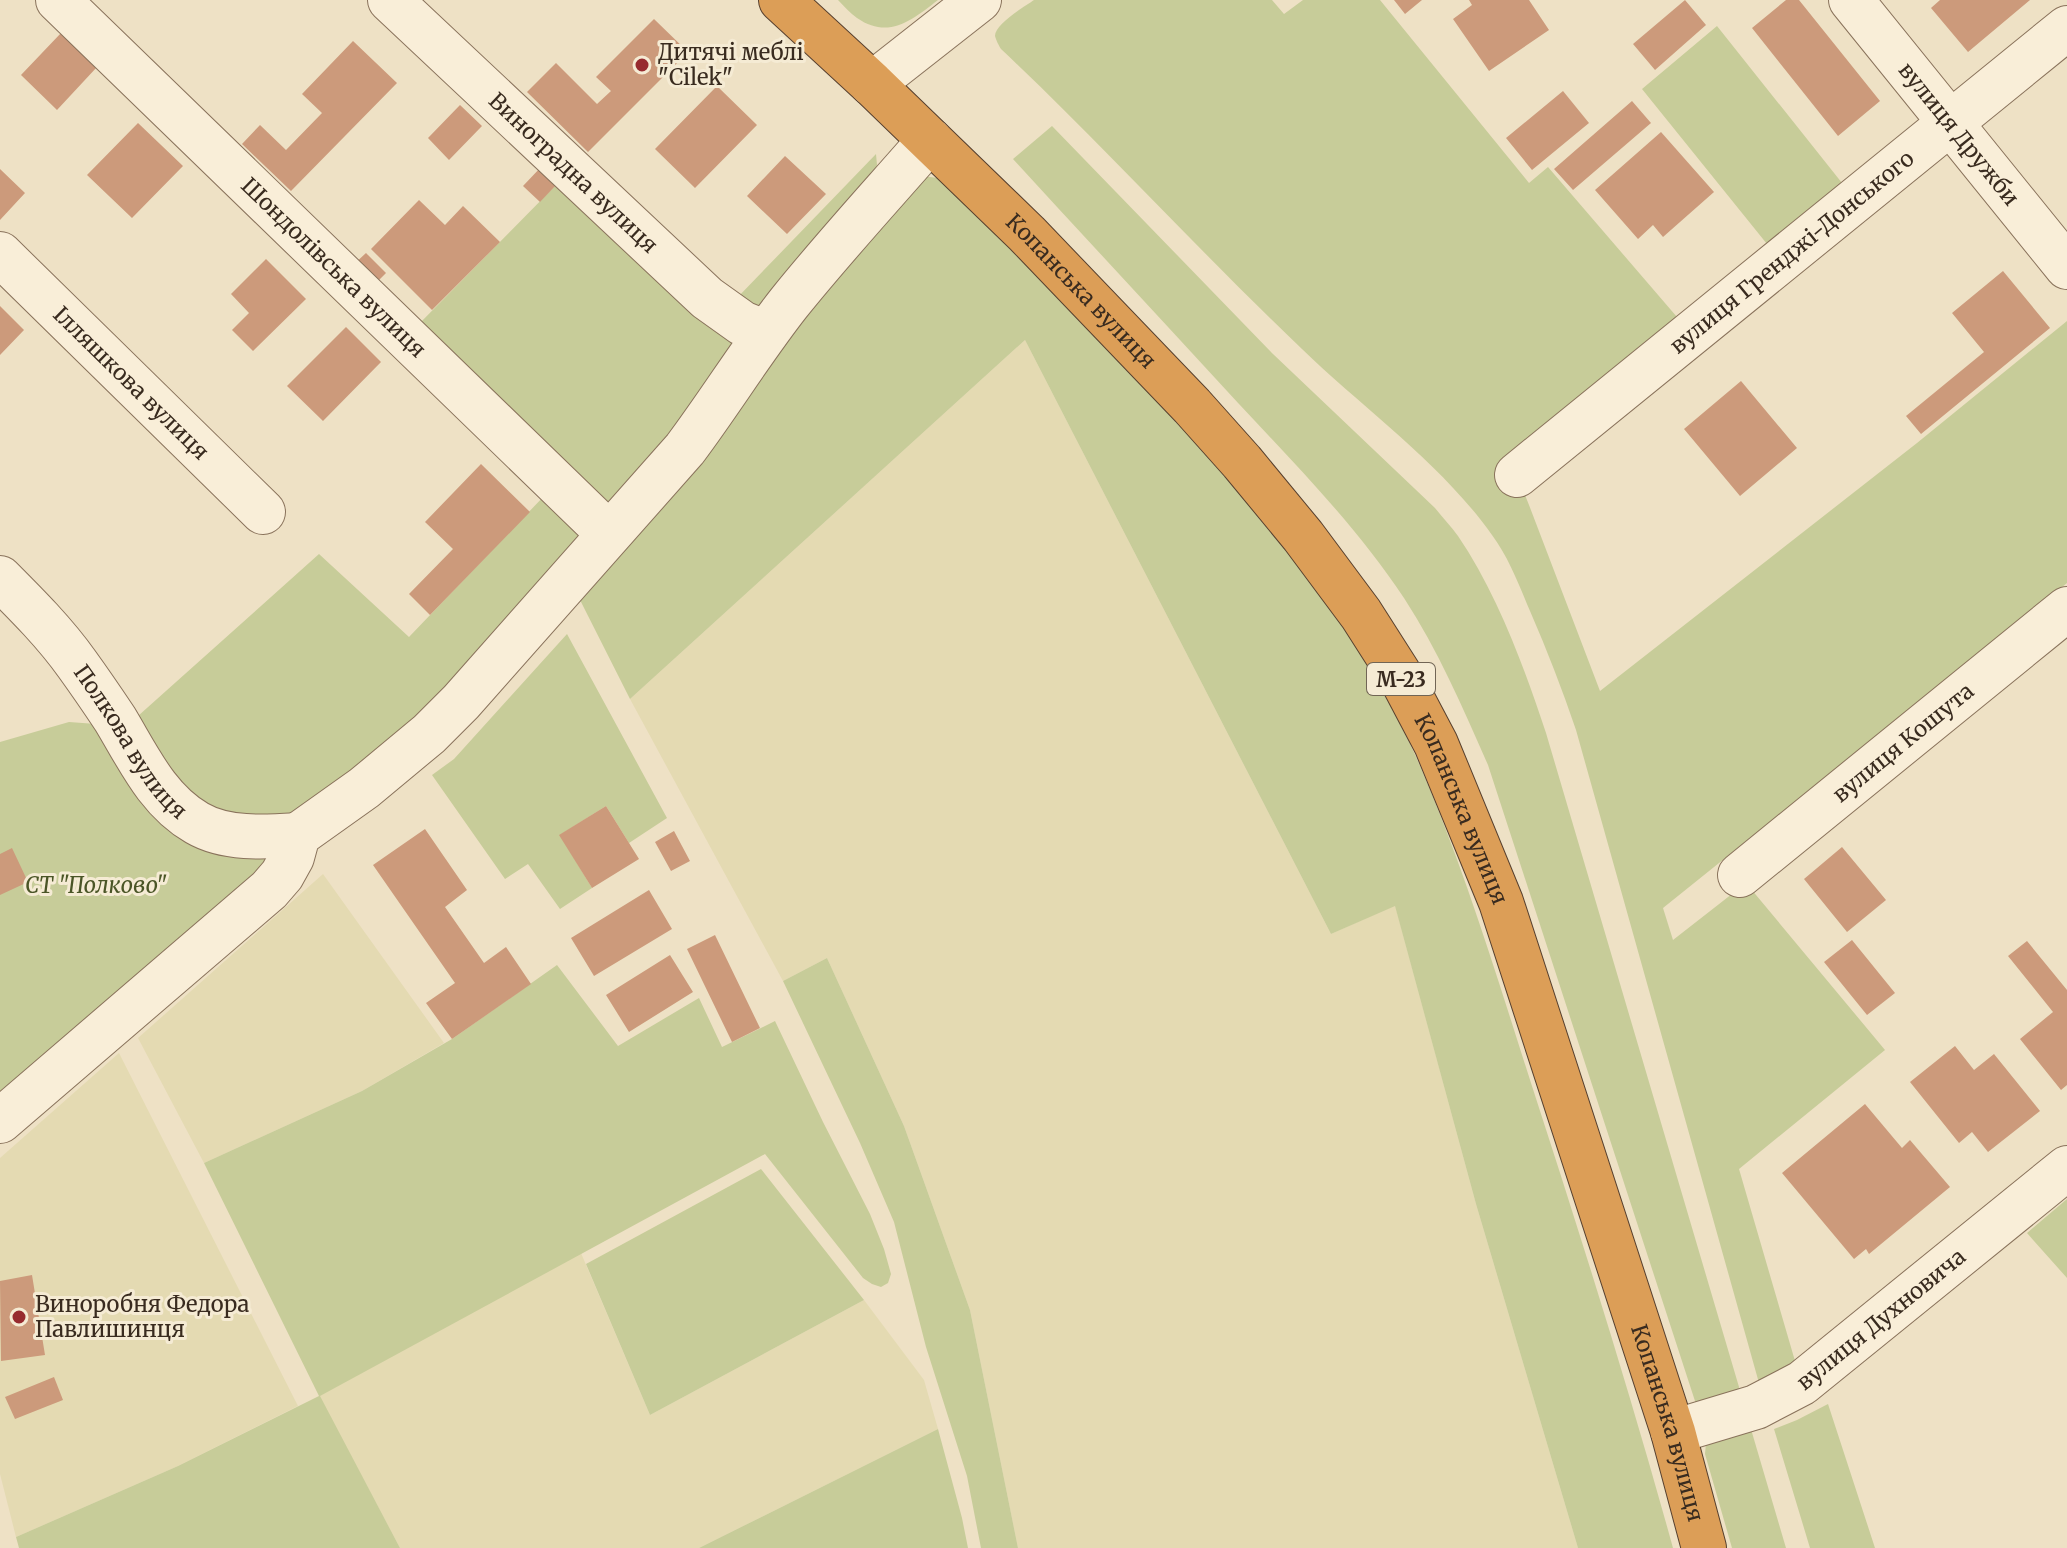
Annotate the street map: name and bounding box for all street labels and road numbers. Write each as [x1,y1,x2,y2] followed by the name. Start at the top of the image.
[1893,56,2026,211] street label: вулиця Дружби
[483,86,664,259] street label: Виноградна вулиця
[1664,144,1920,359] street label: вулиця Гренджі-Донського
[235,171,432,363] street label: Шондолівська вулиця
[1000,207,1162,374] street label: Копанська вулиця
[48,300,215,465] street label: Ілляшкова вулиця
[68,659,193,825] street label: Полкова вулиця
[1367,663,1435,695] road number: М-23
[1827,677,1979,808] street label: вулиця Кошута
[1408,709,1514,908] street label: Копанська вулиця
[1791,1242,1971,1396] street label: вулиця Духновича
[1625,1321,1710,1524] street label: Копанська вулиця

